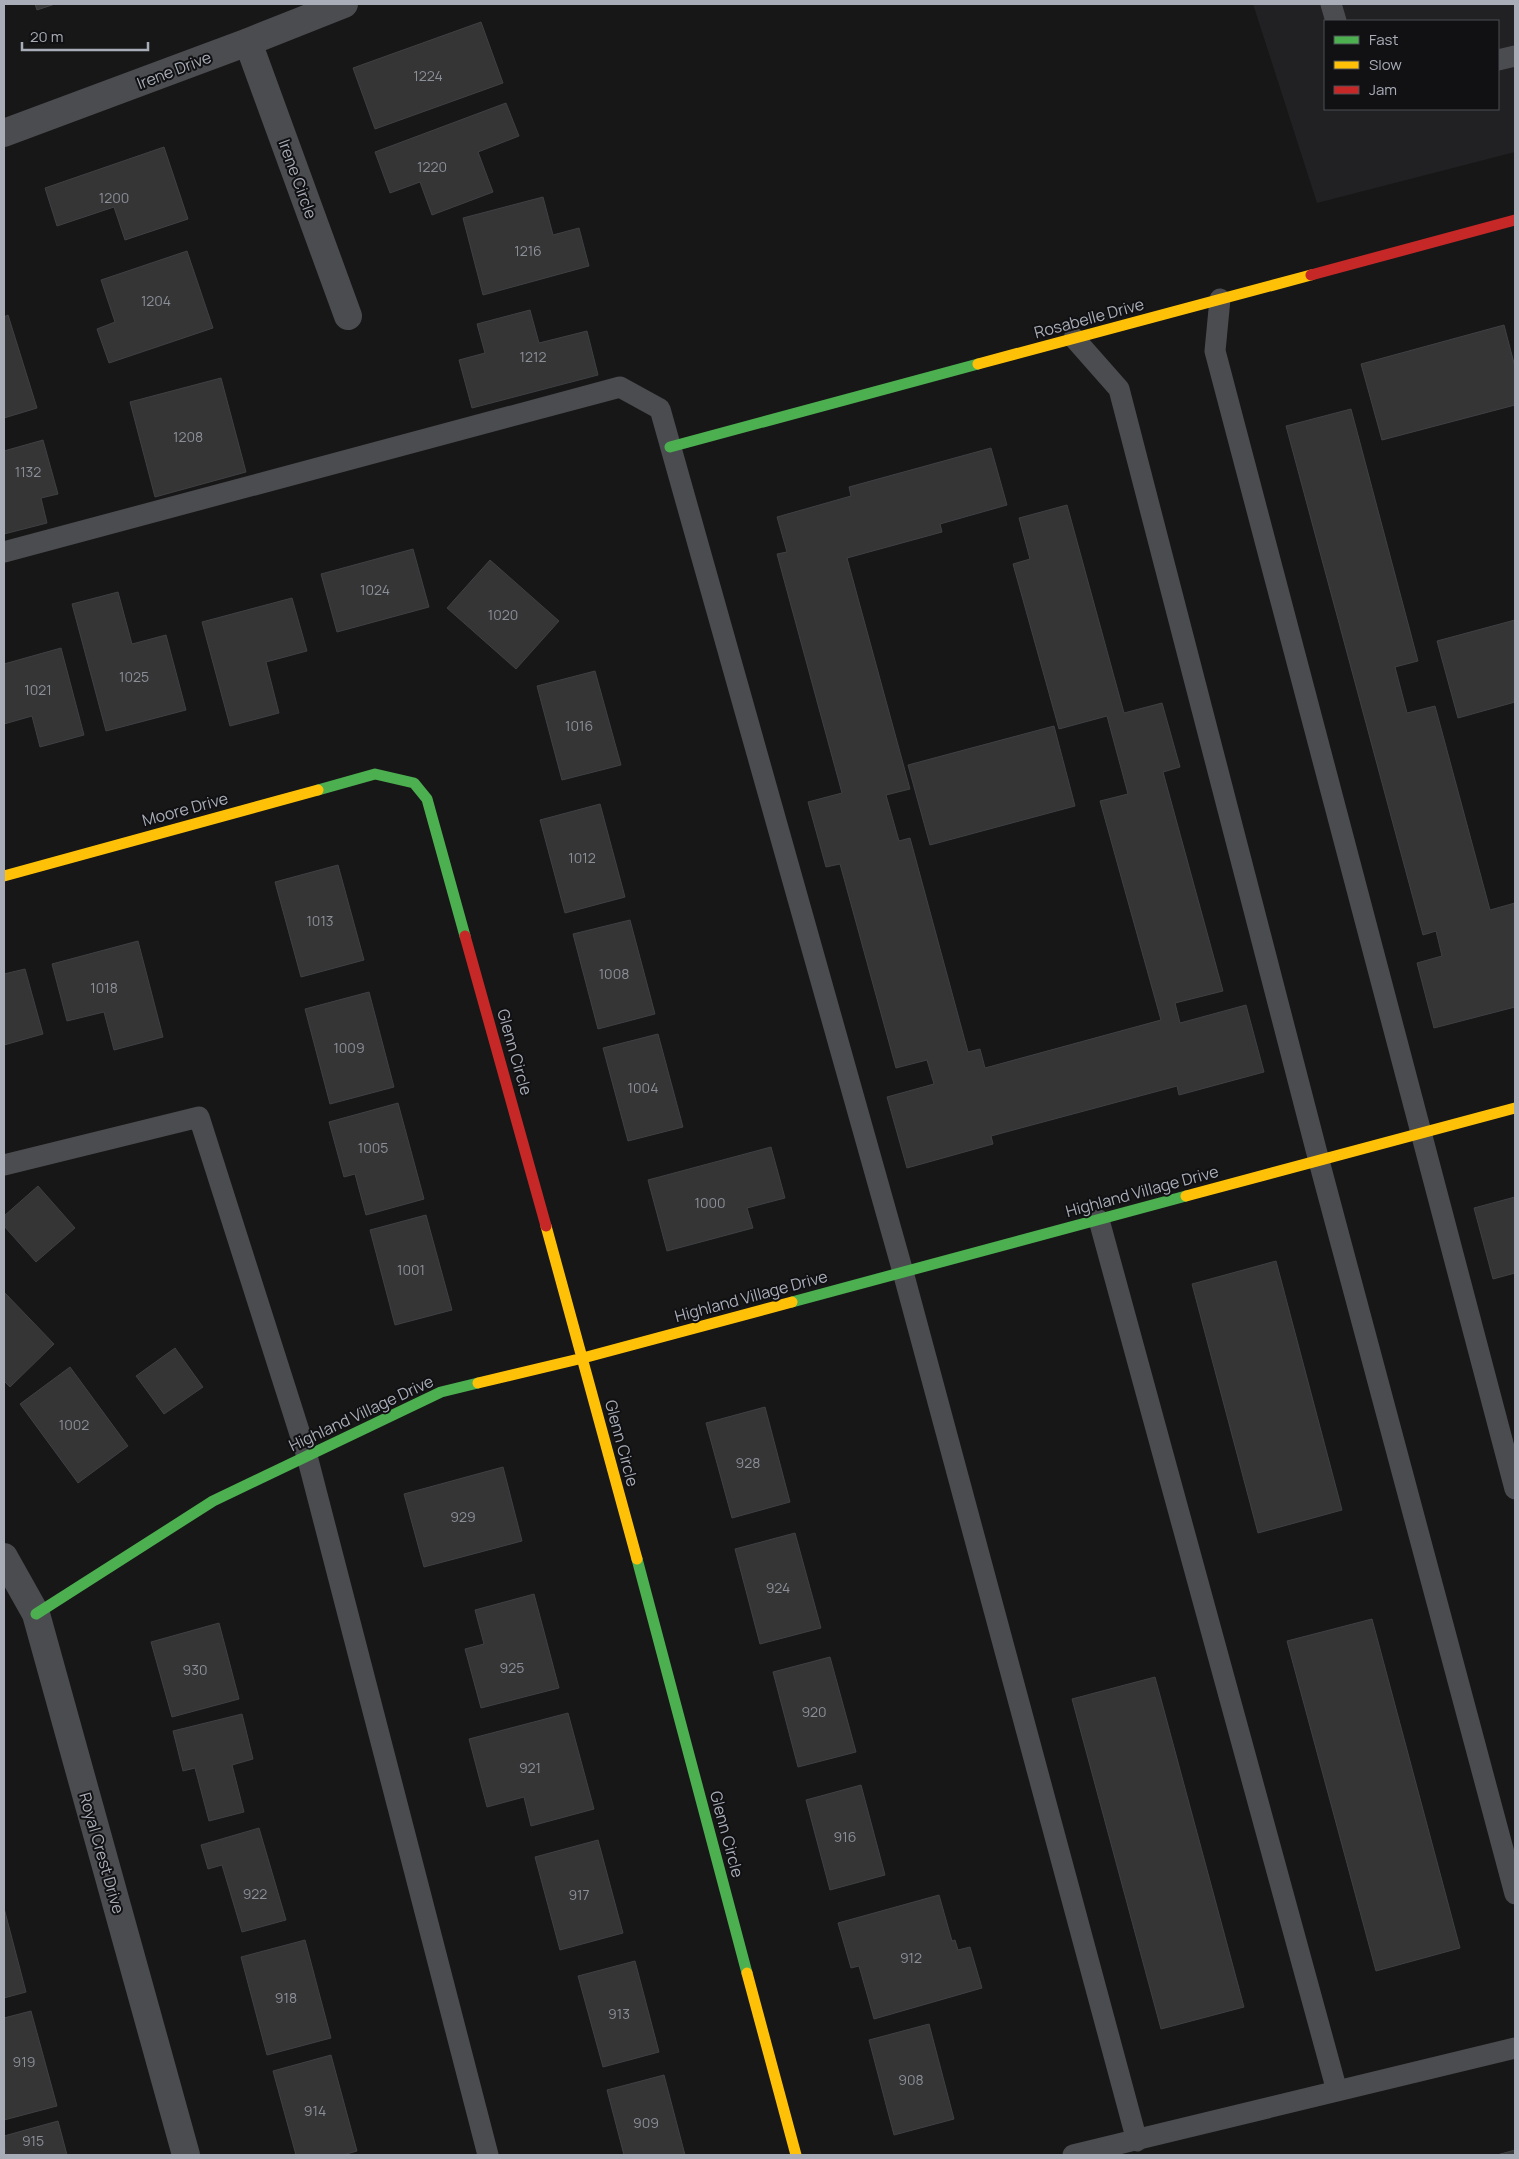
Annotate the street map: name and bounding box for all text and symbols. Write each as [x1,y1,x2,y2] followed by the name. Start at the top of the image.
[22,20,149,52] scale bar
[1324,20,1499,110] legend
[30,26,63,47] text: 20 m
[1369,29,1398,50] text: Fast
[134,46,214,94] street label: Irene Drive
[1369,54,1402,75] text: Slow
[413,66,443,85] house number: 1224
[1369,79,1397,100] text: Jam
[273,136,323,222] street label: Irene Circle
[417,157,447,176] house number: 1220
[99,188,129,207] house number: 1200
[514,241,542,260] house number: 1216
[141,291,171,310] house number: 1204
[1032,293,1146,343] street label: Rosabelle Drive
[520,347,546,366] house number: 1212
[173,427,203,446] house number: 1208
[15,462,41,481] house number: 1132
[360,580,390,599] house number: 1024
[488,605,518,624] house number: 1020
[119,667,149,686] house number: 1025
[24,680,52,699] house number: 1021
[565,716,593,735] house number: 1016
[140,787,230,831] street label: Moore Drive
[568,848,596,867] house number: 1012
[306,911,334,930] house number: 1013
[599,964,629,983] house number: 1008
[90,978,118,997] house number: 1018
[492,1006,538,1098] street label: Glenn Circle
[333,1038,365,1057] house number: 1009
[628,1078,658,1097] house number: 1004
[358,1138,388,1157] house number: 1005
[1063,1160,1221,1222] street label: Highland Village Drive
[694,1193,726,1212] house number: 1000
[397,1260,425,1279] house number: 1001
[672,1265,830,1327] street label: Highland Village Drive
[285,1370,437,1456] street label: Highland Village Drive
[600,1397,644,1489] street label: Glenn Circle
[59,1415,89,1434] house number: 1002
[736,1453,760,1472] house number: 928
[450,1507,476,1526] house number: 929
[766,1578,790,1597] house number: 924
[500,1658,524,1677] house number: 925
[183,1660,207,1679] house number: 930
[801,1702,827,1721] house number: 920
[519,1758,541,1777] house number: 921
[705,1788,749,1880] street label: Glenn Circle
[74,1790,130,1916] street label: Royal Crest Drive
[834,1827,856,1846] house number: 916
[243,1884,267,1903] house number: 922
[568,1885,590,1904] house number: 917
[900,1948,922,1967] house number: 912
[275,1988,297,2007] house number: 918
[608,2004,630,2023] house number: 913
[13,2052,35,2071] house number: 919
[898,2070,924,2089] house number: 908
[304,2101,326,2120] house number: 914
[633,2113,659,2132] house number: 909
[22,2131,44,2150] house number: 915

